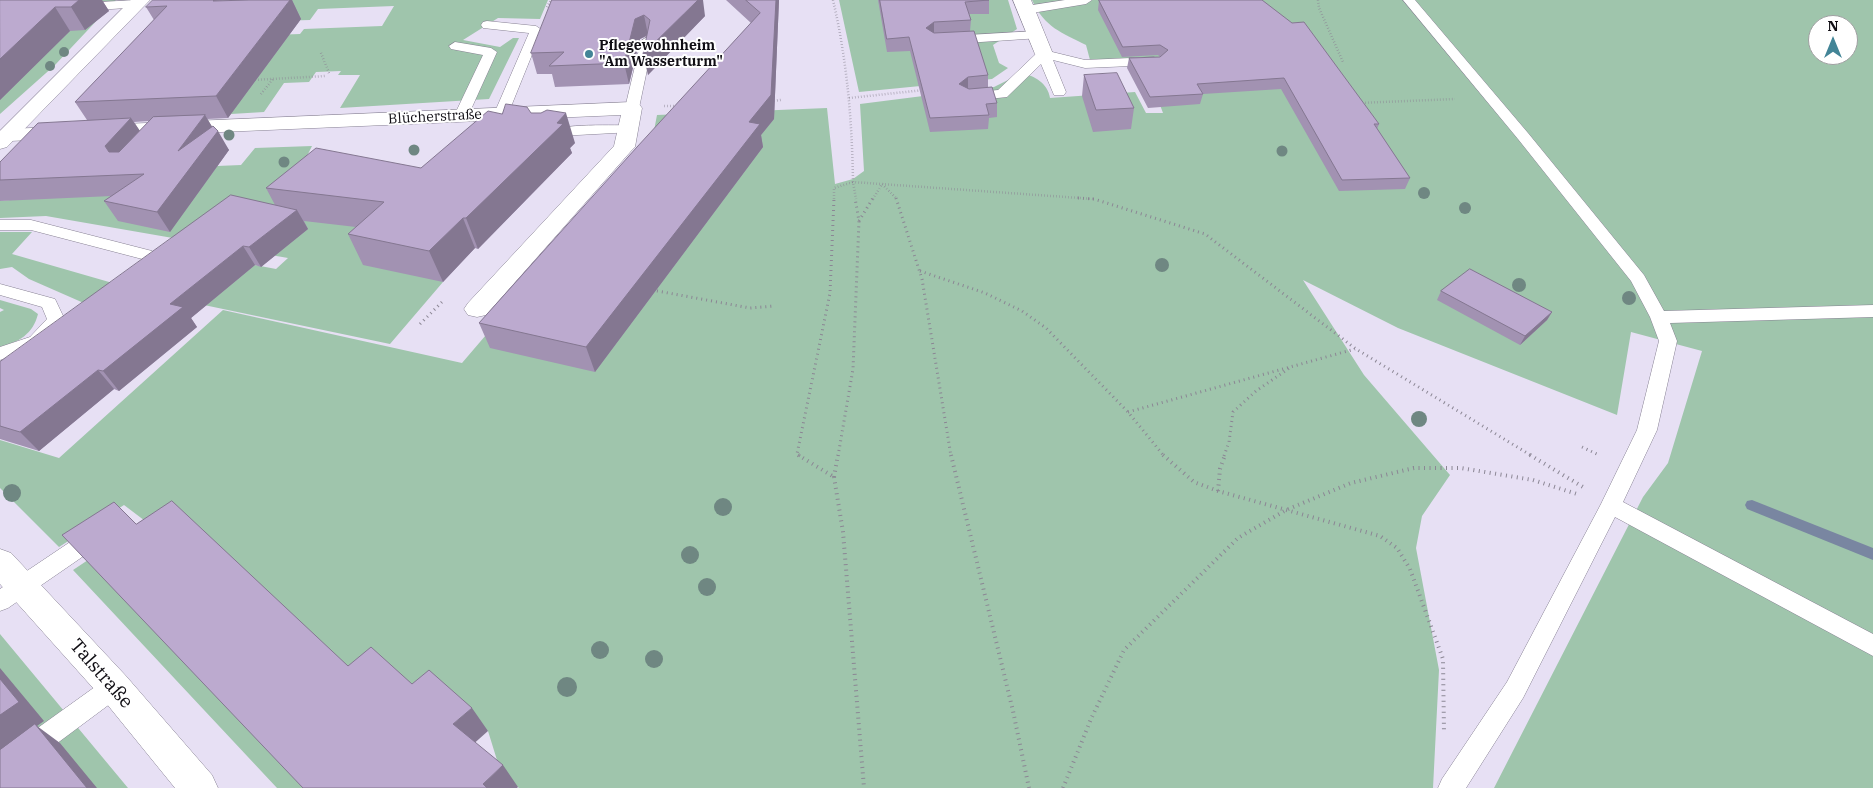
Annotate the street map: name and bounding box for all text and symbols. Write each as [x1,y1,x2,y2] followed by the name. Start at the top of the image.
[1808,15,1858,65] north arrow
[1827,17,1839,35] text: N
[599,38,723,70] place label: Pflegewohnheim "Am Wasserturm"
[583,48,595,60] marker: Pflegewohnheim "Am Wasserturm"
[388,106,482,128] street label: Blücherstraße
[65,635,137,713] street label: Talstraße

